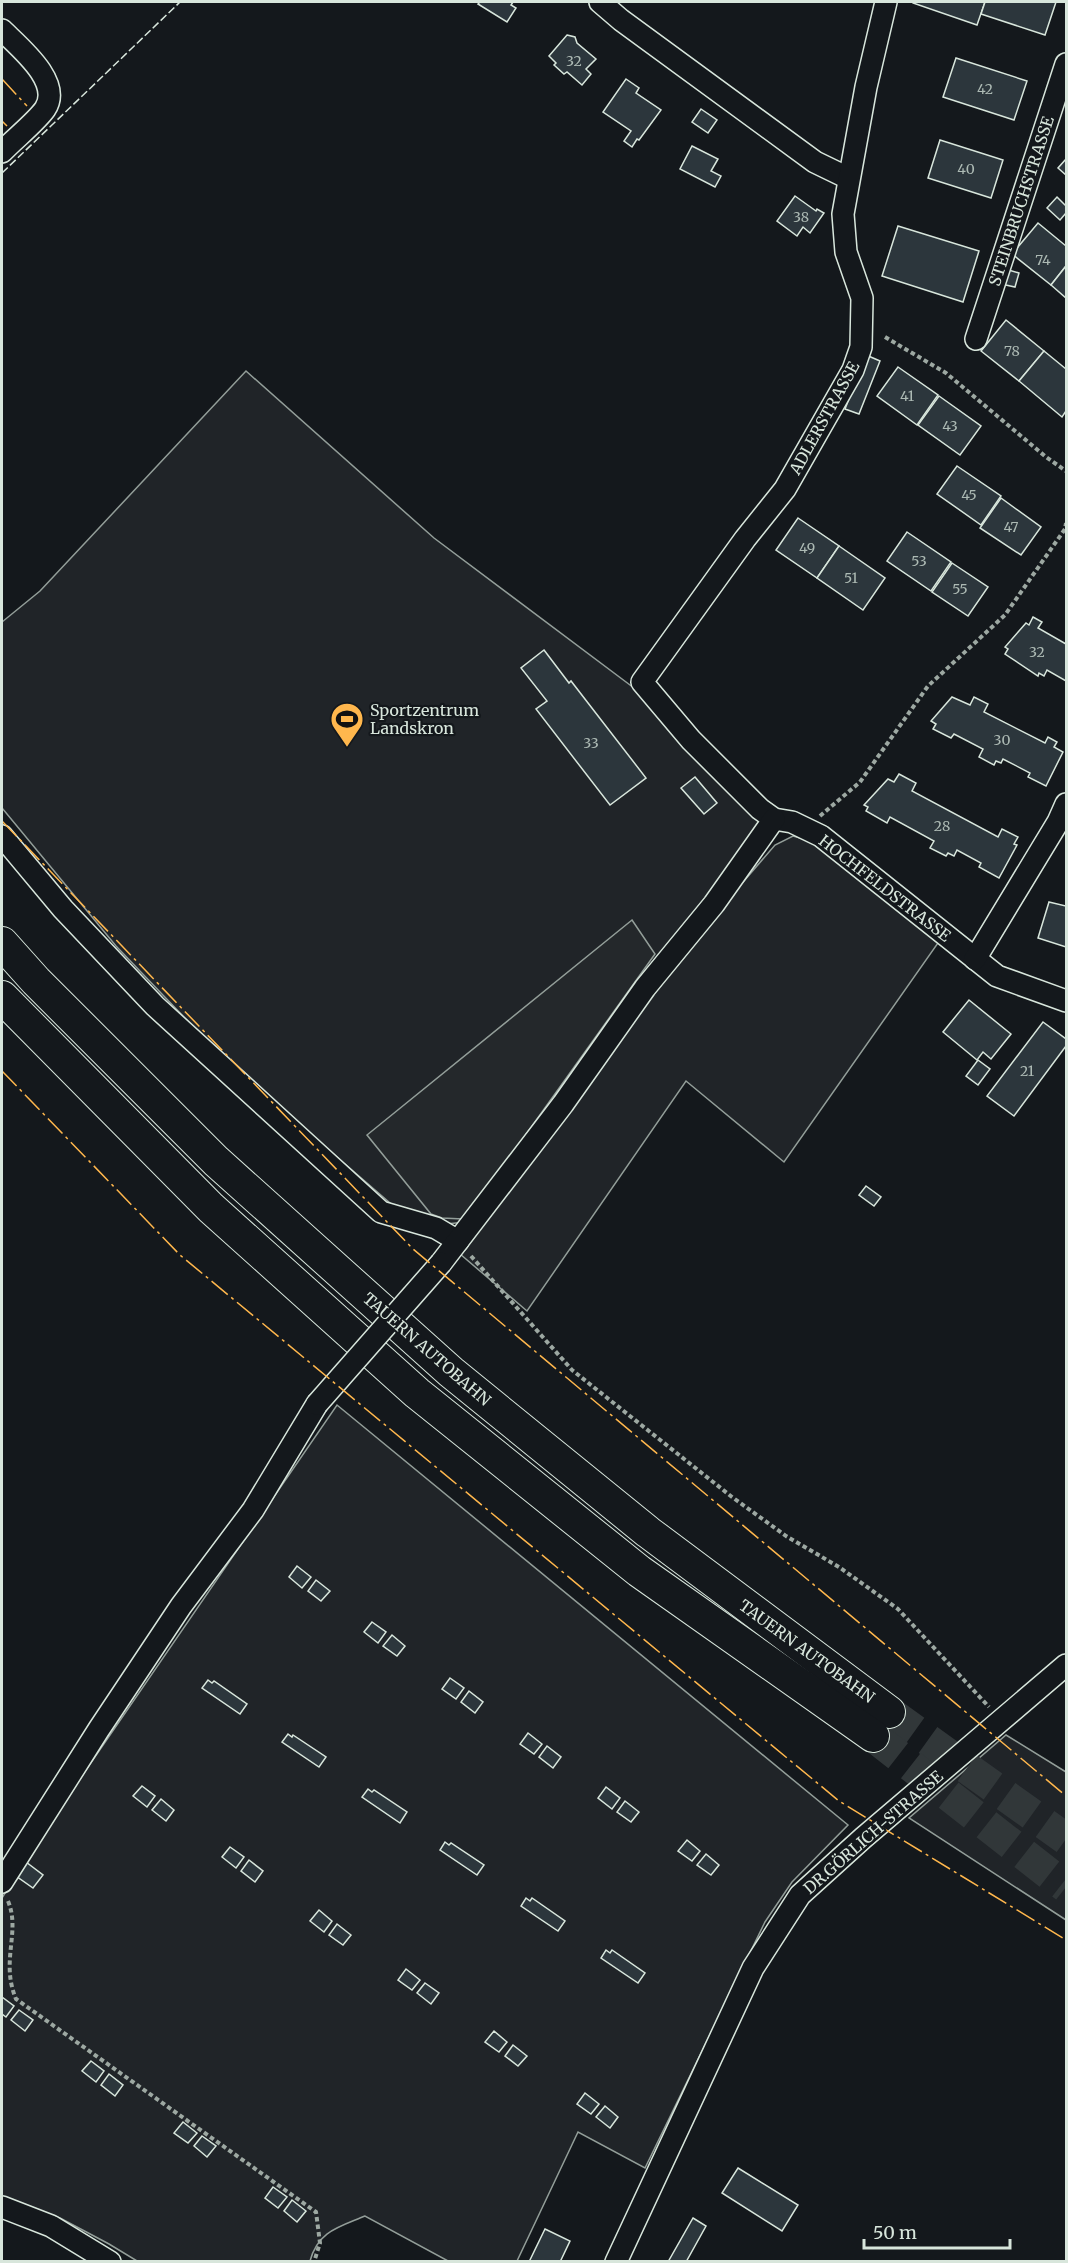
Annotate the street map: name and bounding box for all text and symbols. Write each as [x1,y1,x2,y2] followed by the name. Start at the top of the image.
[566,52,582,70] house number: 32
[977,80,993,98] house number: 42
[984,113,1058,288] street label: STEINBRUCHSTRASSE
[957,160,975,178] house number: 40
[793,208,809,226] house number: 38
[1035,251,1051,269] house number: 74
[1004,342,1020,360] house number: 78
[784,357,864,479] street label: ADLERSTRASSE
[900,387,914,405] house number: 41
[942,417,958,435] house number: 43
[961,486,977,504] house number: 45
[1003,518,1019,536] house number: 47
[799,539,815,557] house number: 49
[911,552,927,570] house number: 53
[844,569,858,587] house number: 51
[952,580,968,598] house number: 55
[1029,643,1045,661] house number: 32
[370,700,479,738] place label: Sportzentrum Landskron
[329,701,365,748] sports icon: Sportzentrum Landskron
[994,731,1010,749] house number: 30
[583,734,599,752] house number: 33
[934,817,950,835] house number: 28
[815,830,956,946] street label: HOCHFELDSTRASSE
[1020,1062,1034,1080] house number: 21
[359,1288,495,1410] street label: TAUERN AUTOBAHN
[735,1595,879,1707] street label: TAUERN AUTOBAHN
[799,1766,947,1898] street label: DR.GÖRLICH-STRASSE
[864,2212,1010,2250] scale bar
[873,2221,917,2244] text: 50 m

